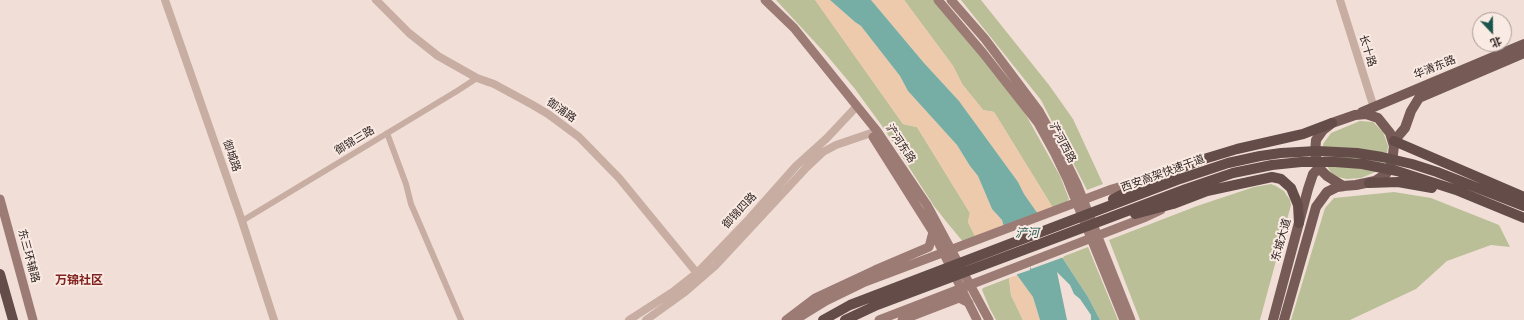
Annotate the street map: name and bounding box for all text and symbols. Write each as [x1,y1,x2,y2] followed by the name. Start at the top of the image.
[1472,12,1512,52] north arrow
[1356,33,1378,69] street label: 长十路
[1488,33,1504,52] text: 北
[1412,54,1458,82] street label: 华清东路
[544,96,578,126] street label: 御浦路
[1046,120,1078,166] street label: 浐河西路
[882,122,918,166] street label: 浐河东路
[333,124,377,158] street label: 御锦三路
[219,138,243,174] street label: 御城路
[1119,153,1207,195] street label: 西安高架快速干道
[720,190,760,232] street label: 御锦四路
[1270,217,1294,263] street label: 东城大道
[1015,227,1039,241] water label: 浐河
[15,228,41,284] street label: 东三环辅路
[55,274,103,288] district label: 万锦社区

